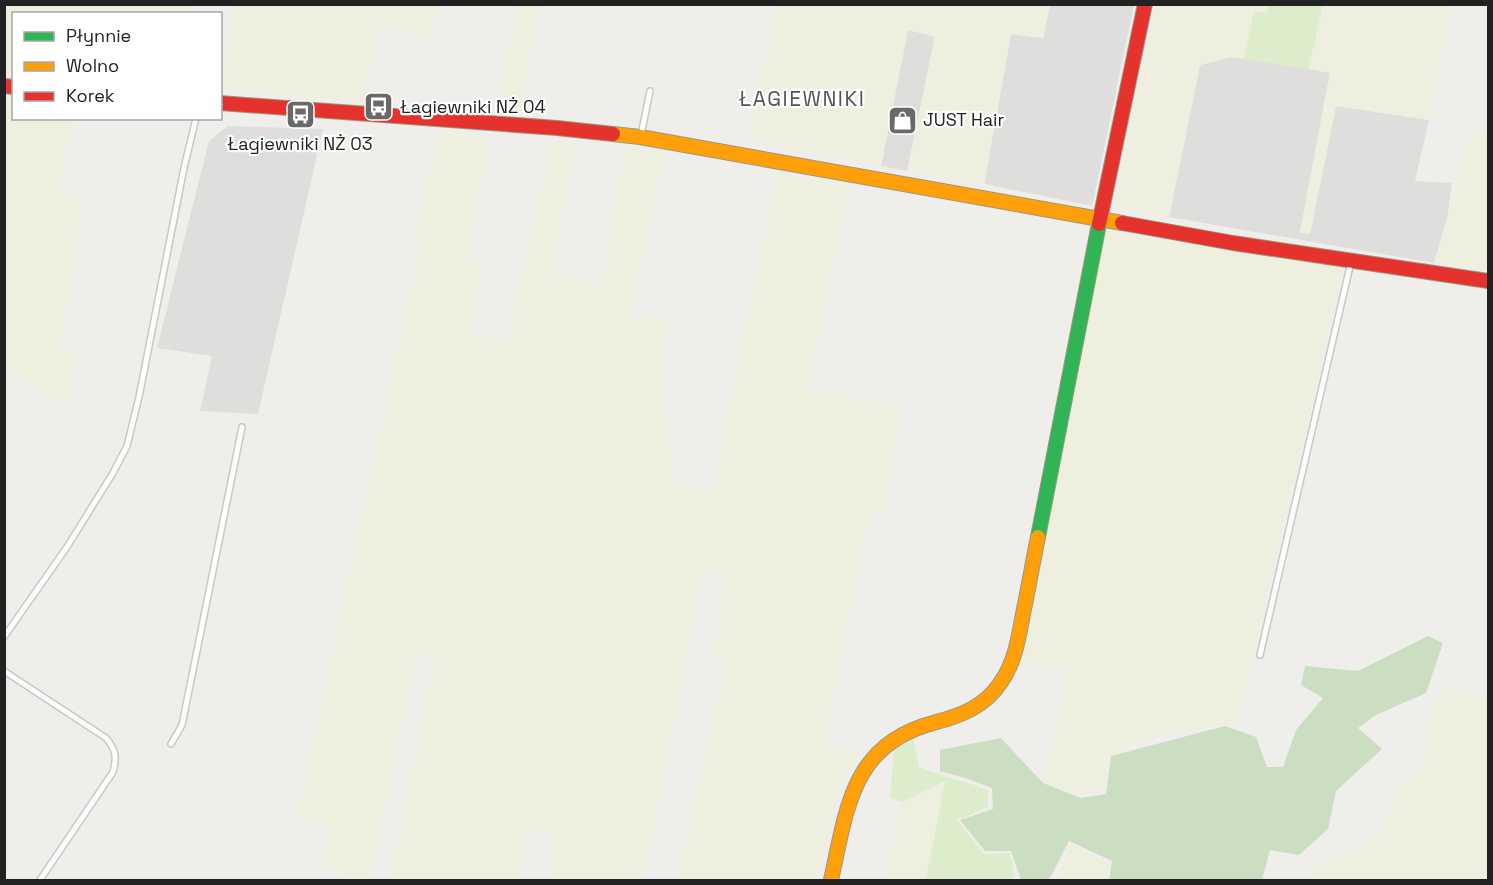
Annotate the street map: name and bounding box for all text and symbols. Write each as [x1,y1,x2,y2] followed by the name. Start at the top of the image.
[12,12,222,120] legend
[66,24,131,47] text: Płynnie
[66,54,119,77] text: Wolno
[66,84,115,107] text: Korek
[739,85,865,112] district label: ŁAGIEWNIKI
[363,91,395,123] bus stop icon: Łagiewniki NŻ 04
[400,95,546,118] place label: Łagiewniki NŻ 04
[284,99,316,131] bus stop icon: Łagiewniki NŻ 03
[886,104,918,136] shop icon: JUST Hair
[923,108,1004,131] place label: JUST Hair
[227,132,373,155] place label: Łagiewniki NŻ 03

